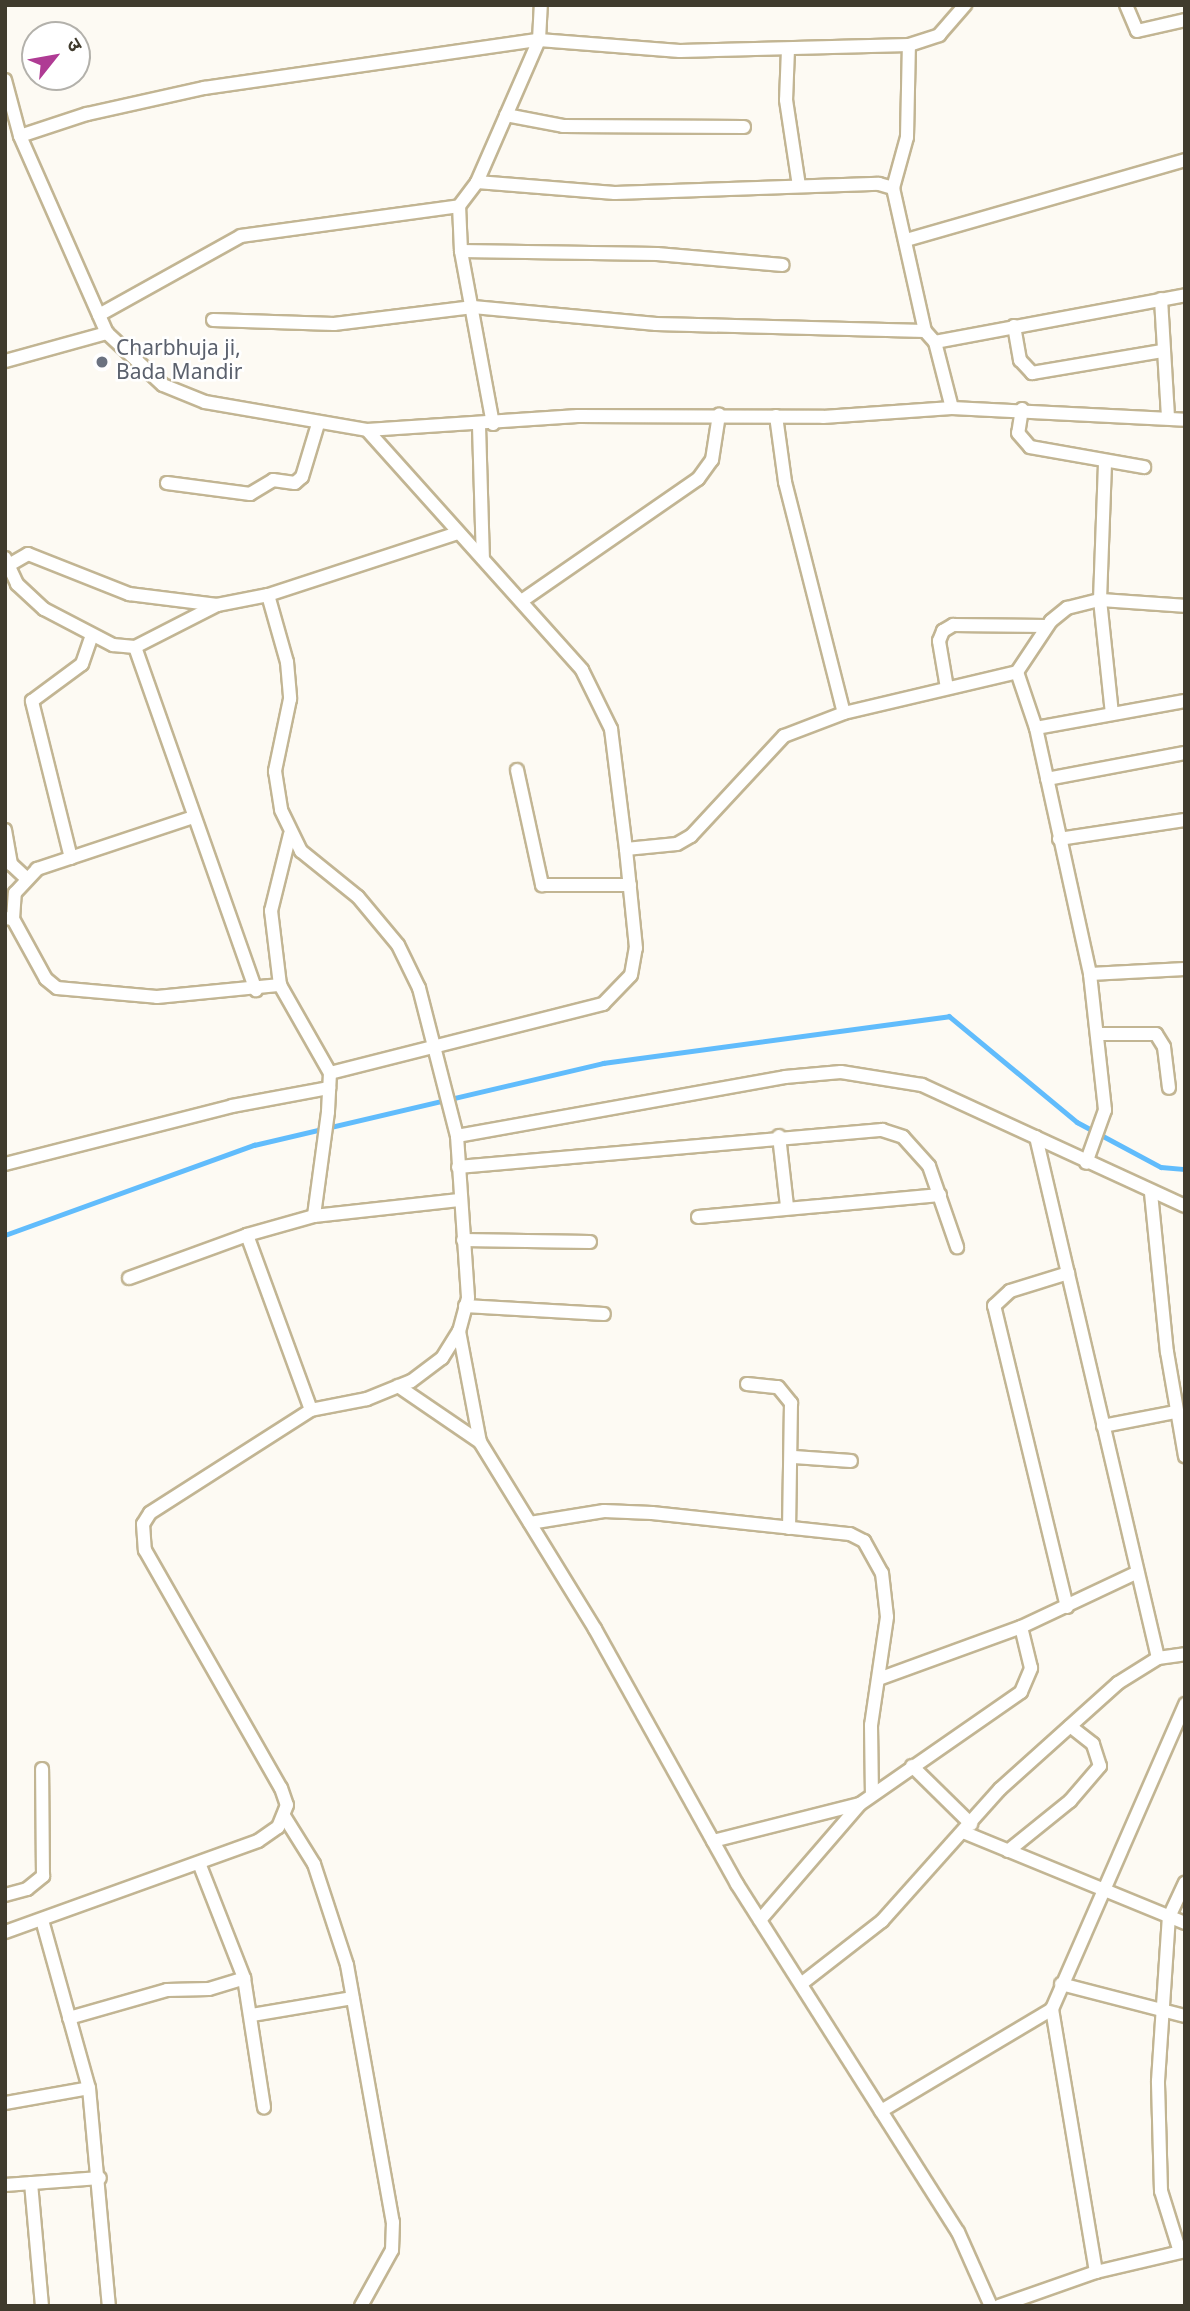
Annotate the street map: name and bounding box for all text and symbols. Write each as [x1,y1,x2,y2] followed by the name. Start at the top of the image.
[21,21,91,91] north arrow
[59,35,86,57] text: उ
[116,337,242,387] place label: Charbhuja ji, Bada Mandir
[94,354,110,370] marker: Charbhuja ji, Bada Mandir

